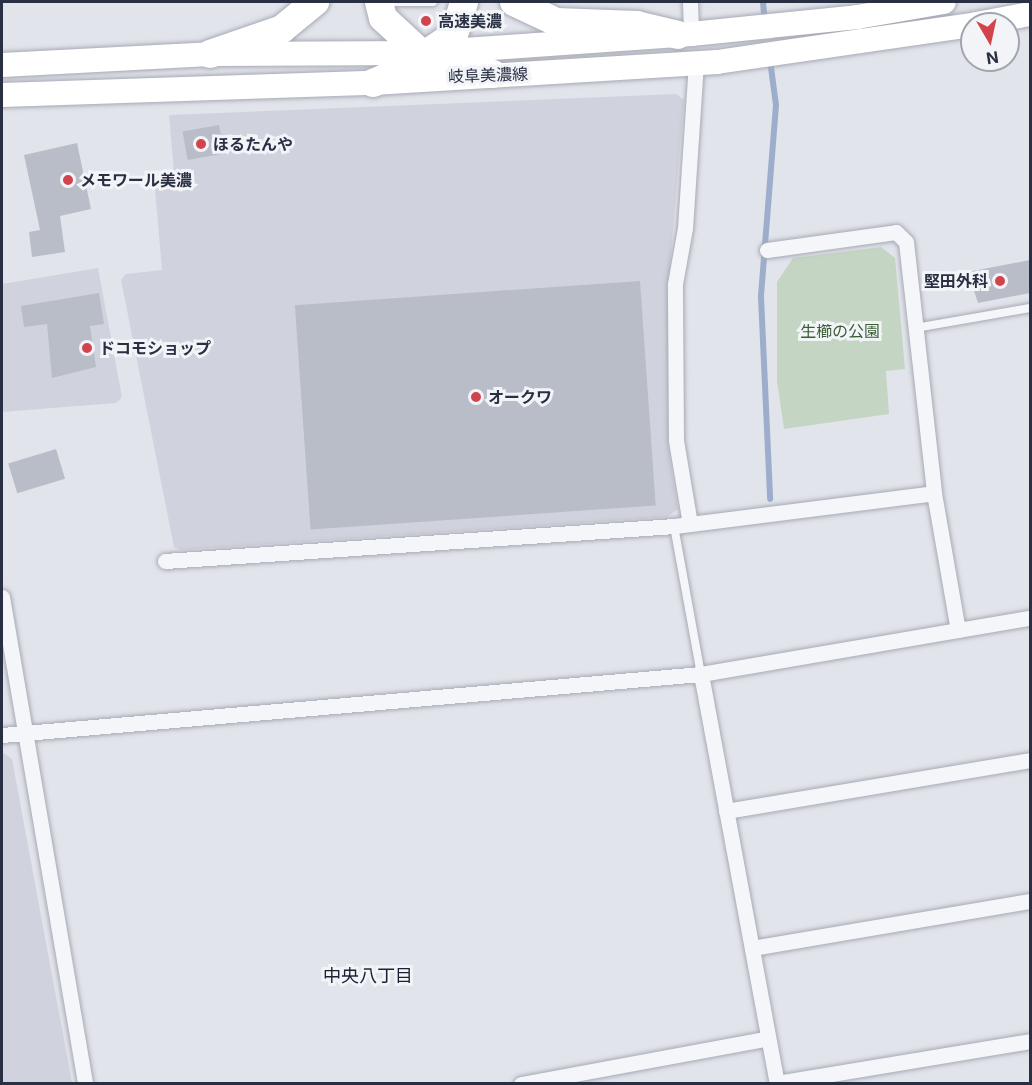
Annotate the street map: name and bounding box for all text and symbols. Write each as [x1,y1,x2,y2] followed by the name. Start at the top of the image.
[438,11,502,31] place label: 高速美濃
[960,12,1020,72] north arrow
[419,14,433,28] marker: 高速美濃
[985,47,1000,69] text: N
[448,64,528,86] street label: 岐阜美濃線
[213,134,293,154] place label: ほるたんや
[194,137,208,151] marker: ほるたんや
[80,170,192,190] place label: メモワール美濃
[61,173,75,187] marker: メモワール美濃
[924,271,988,291] place label: 堅田外科
[993,274,1007,288] marker: 堅田外科
[800,321,880,341] park label: 生櫛の公園
[99,338,211,358] place label: ドコモショップ
[80,341,94,355] marker: ドコモショップ
[488,387,552,407] place label: オークワ
[469,390,483,404] marker: オークワ
[323,965,413,987] district label: 中央八丁目

